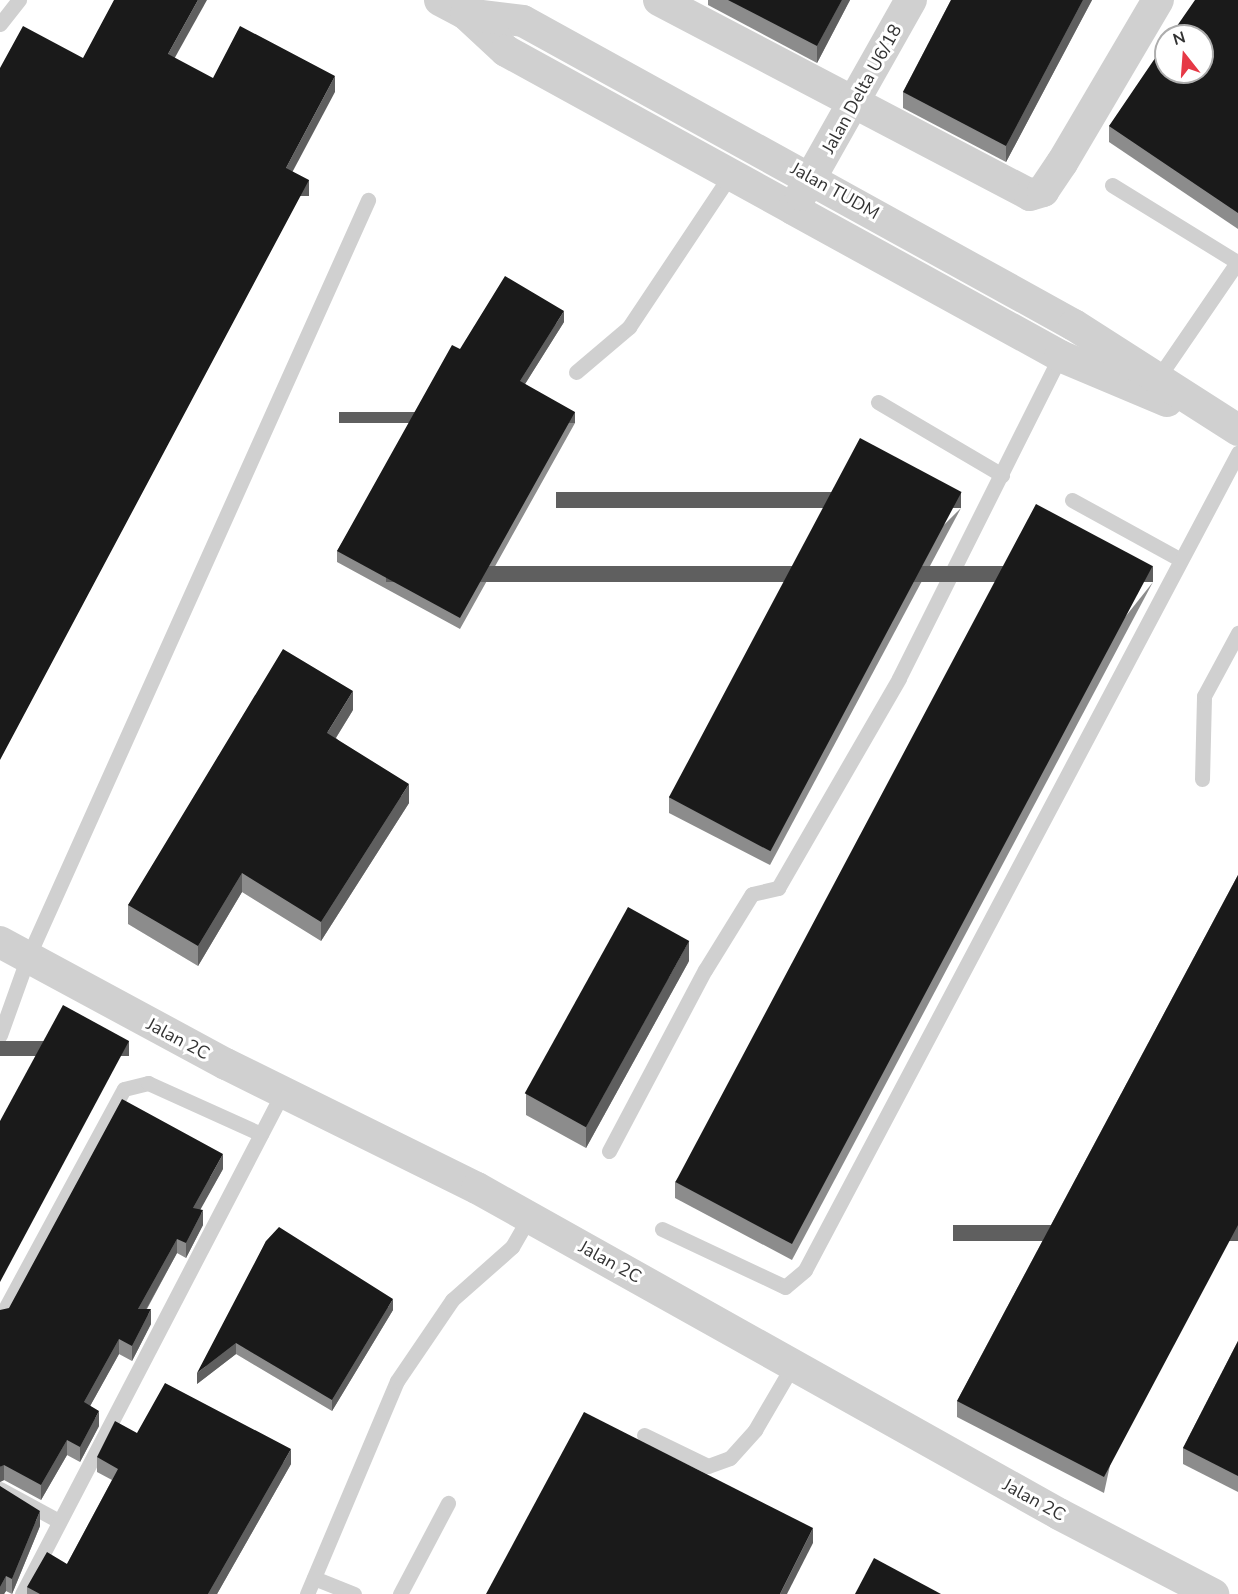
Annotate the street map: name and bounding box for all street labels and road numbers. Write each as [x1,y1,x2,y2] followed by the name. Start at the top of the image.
[818,21,906,157] street label: Jalan Delta U6/18
[787,158,883,224] street label: Jalan TUDM
[143,1014,213,1064] street label: Jalan 2C
[575,1236,645,1288] street label: Jalan 2C
[999,1474,1069,1526] street label: Jalan 2C

